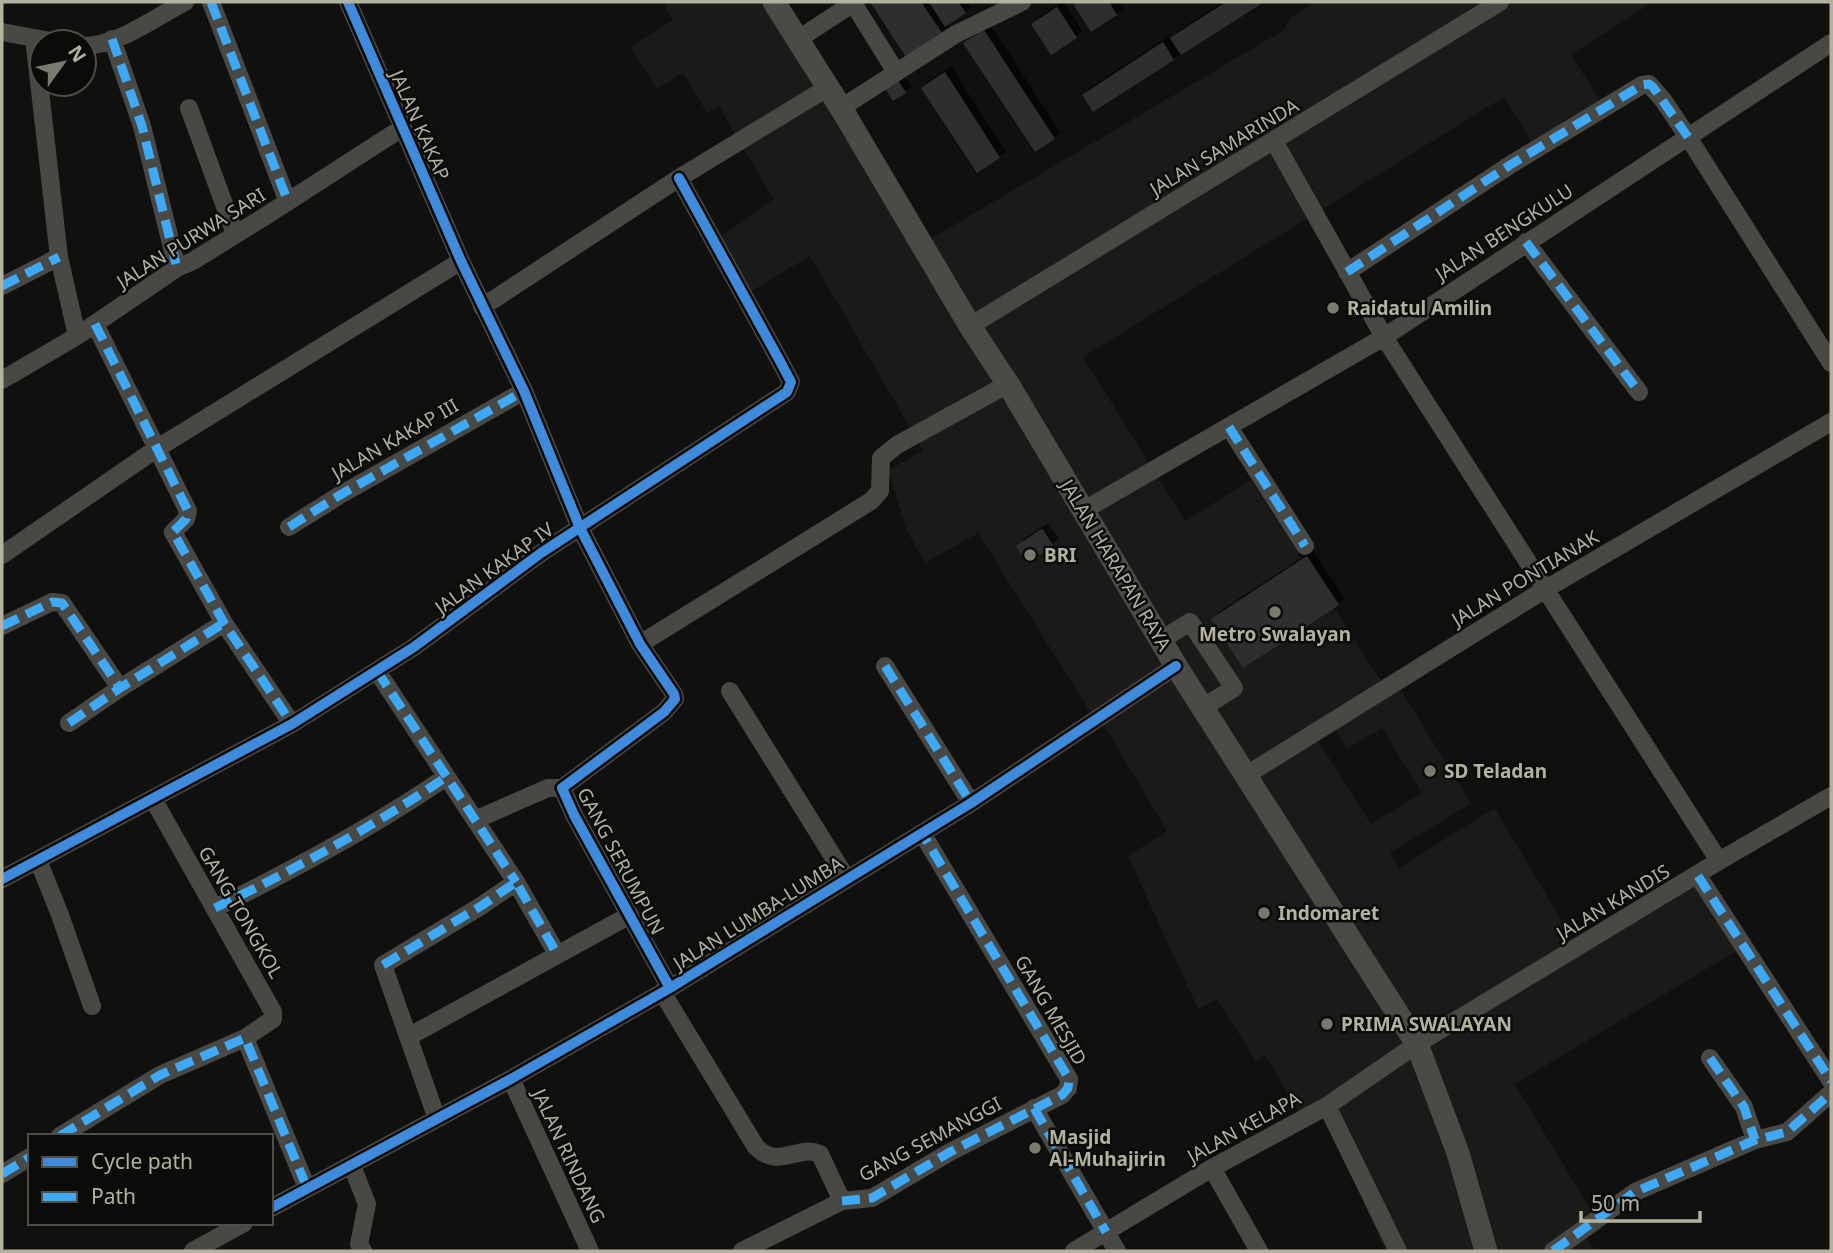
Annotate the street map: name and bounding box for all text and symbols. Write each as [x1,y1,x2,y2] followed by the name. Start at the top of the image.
[28,28,98,98] north arrow
[62,40,92,67] text: N
[383,64,456,184] street label: JALAN KAKAP
[1143,92,1304,203] street label: JALAN SAMARINDA
[1428,178,1578,287] street label: JALAN BENGKULU
[110,182,270,295] street label: JALAN PURWA SARI
[1347,295,1492,321] place label: Raidatul Amilin
[1325,300,1341,316] marker: Raidatul Amilin
[325,392,463,487] street label: JALAN KAKAP III
[1053,473,1178,656] street label: JALAN HARAPAN RAYA
[428,516,559,621] street label: JALAN KAKAP IV
[1445,524,1603,633] street label: JALAN PONTIANAK
[1044,542,1077,568] place label: BRI
[1022,547,1038,563] marker: BRI
[1267,604,1283,620] marker: Metro Swalayan
[1199,621,1351,647] place label: Metro Swalayan
[1444,758,1547,784] place label: SD Teladan
[1422,763,1438,779] marker: SD Teladan
[571,783,671,939] street label: GANG SERUMPUN
[193,841,289,983] street label: GANG TONGKOL
[666,850,849,977] street label: JALAN LUMBA-LUMBA
[1550,858,1675,947] street label: JALAN KANDIS
[1278,900,1379,926] place label: Indomaret
[1256,905,1272,921] marker: Indomaret
[1009,950,1093,1070] street label: GANG MESJID
[1341,1011,1512,1037] place label: PRIMA SWALAYAN
[1319,1016,1335,1032] marker: PRIMA SWALAYAN
[526,1083,612,1227] street label: JALAN RINDANG
[1181,1085,1306,1170] street label: JALAN KELAPA
[854,1090,1006,1188] street label: GANG SEMANGGI
[1049,1124,1166,1172] place label: Masjid Al-Muhajirin
[28,1134,273,1225] legend
[1027,1140,1043,1156] marker: Masjid Al-Muhajirin
[91,1147,193,1175] text: Cycle path
[1581,1180,1700,1224] scale bar
[91,1182,136,1210] text: Path
[1591,1189,1640,1217] text: 50 m

